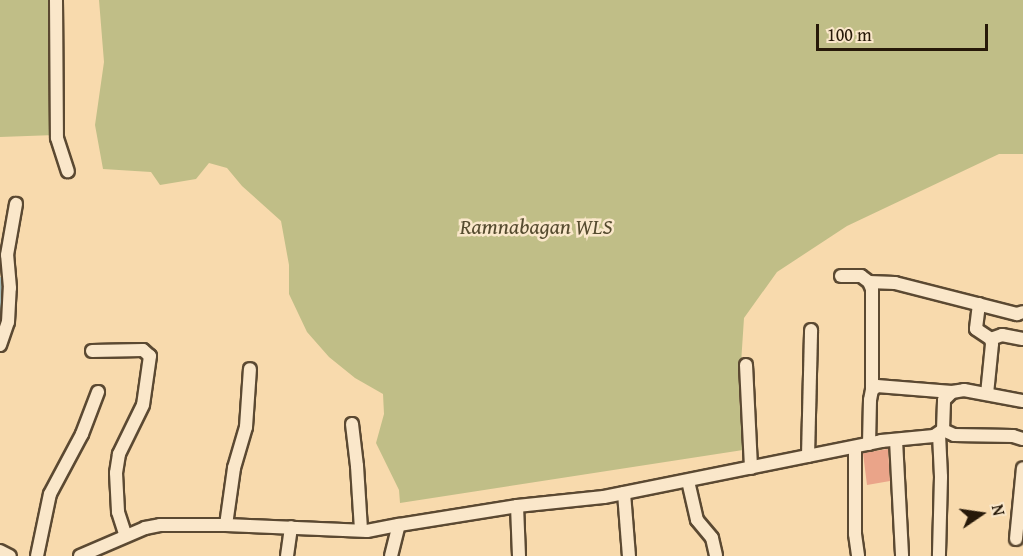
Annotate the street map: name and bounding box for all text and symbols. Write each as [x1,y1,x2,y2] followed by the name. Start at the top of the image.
[819,12,992,50] scale bar
[827,21,872,48] text: 100 m
[460,214,612,240] park label: Ramnabagan WLS
[951,484,1011,544] north arrow
[986,502,1011,518] text: N

